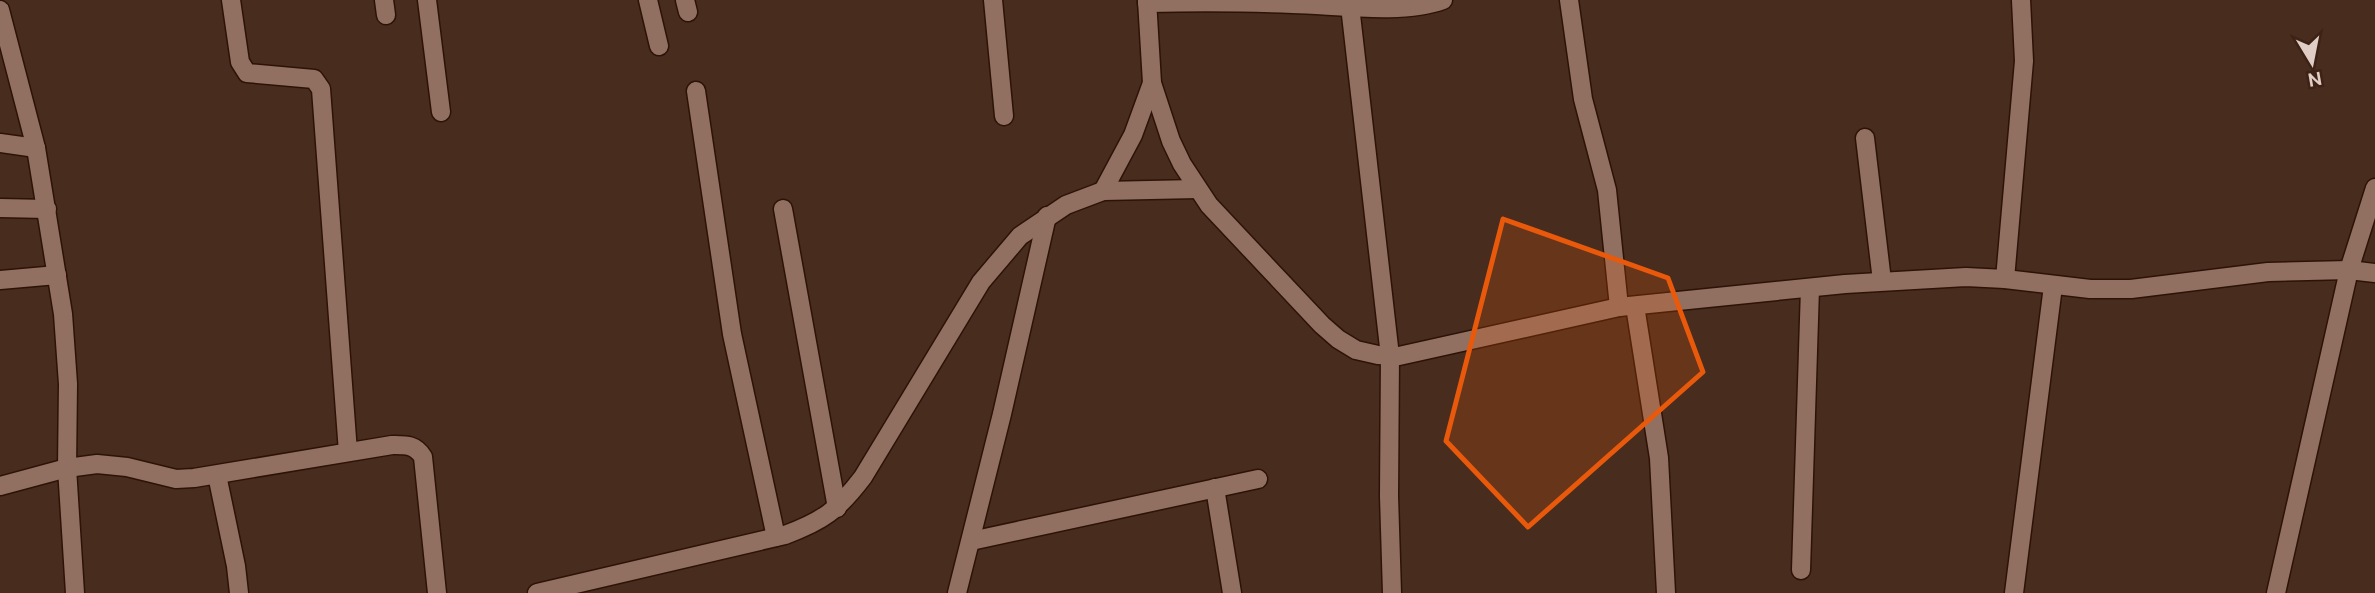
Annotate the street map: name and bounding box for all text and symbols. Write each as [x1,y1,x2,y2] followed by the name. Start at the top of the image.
[2277,28,2347,98] north arrow
[2306,68,2324,92] text: N

